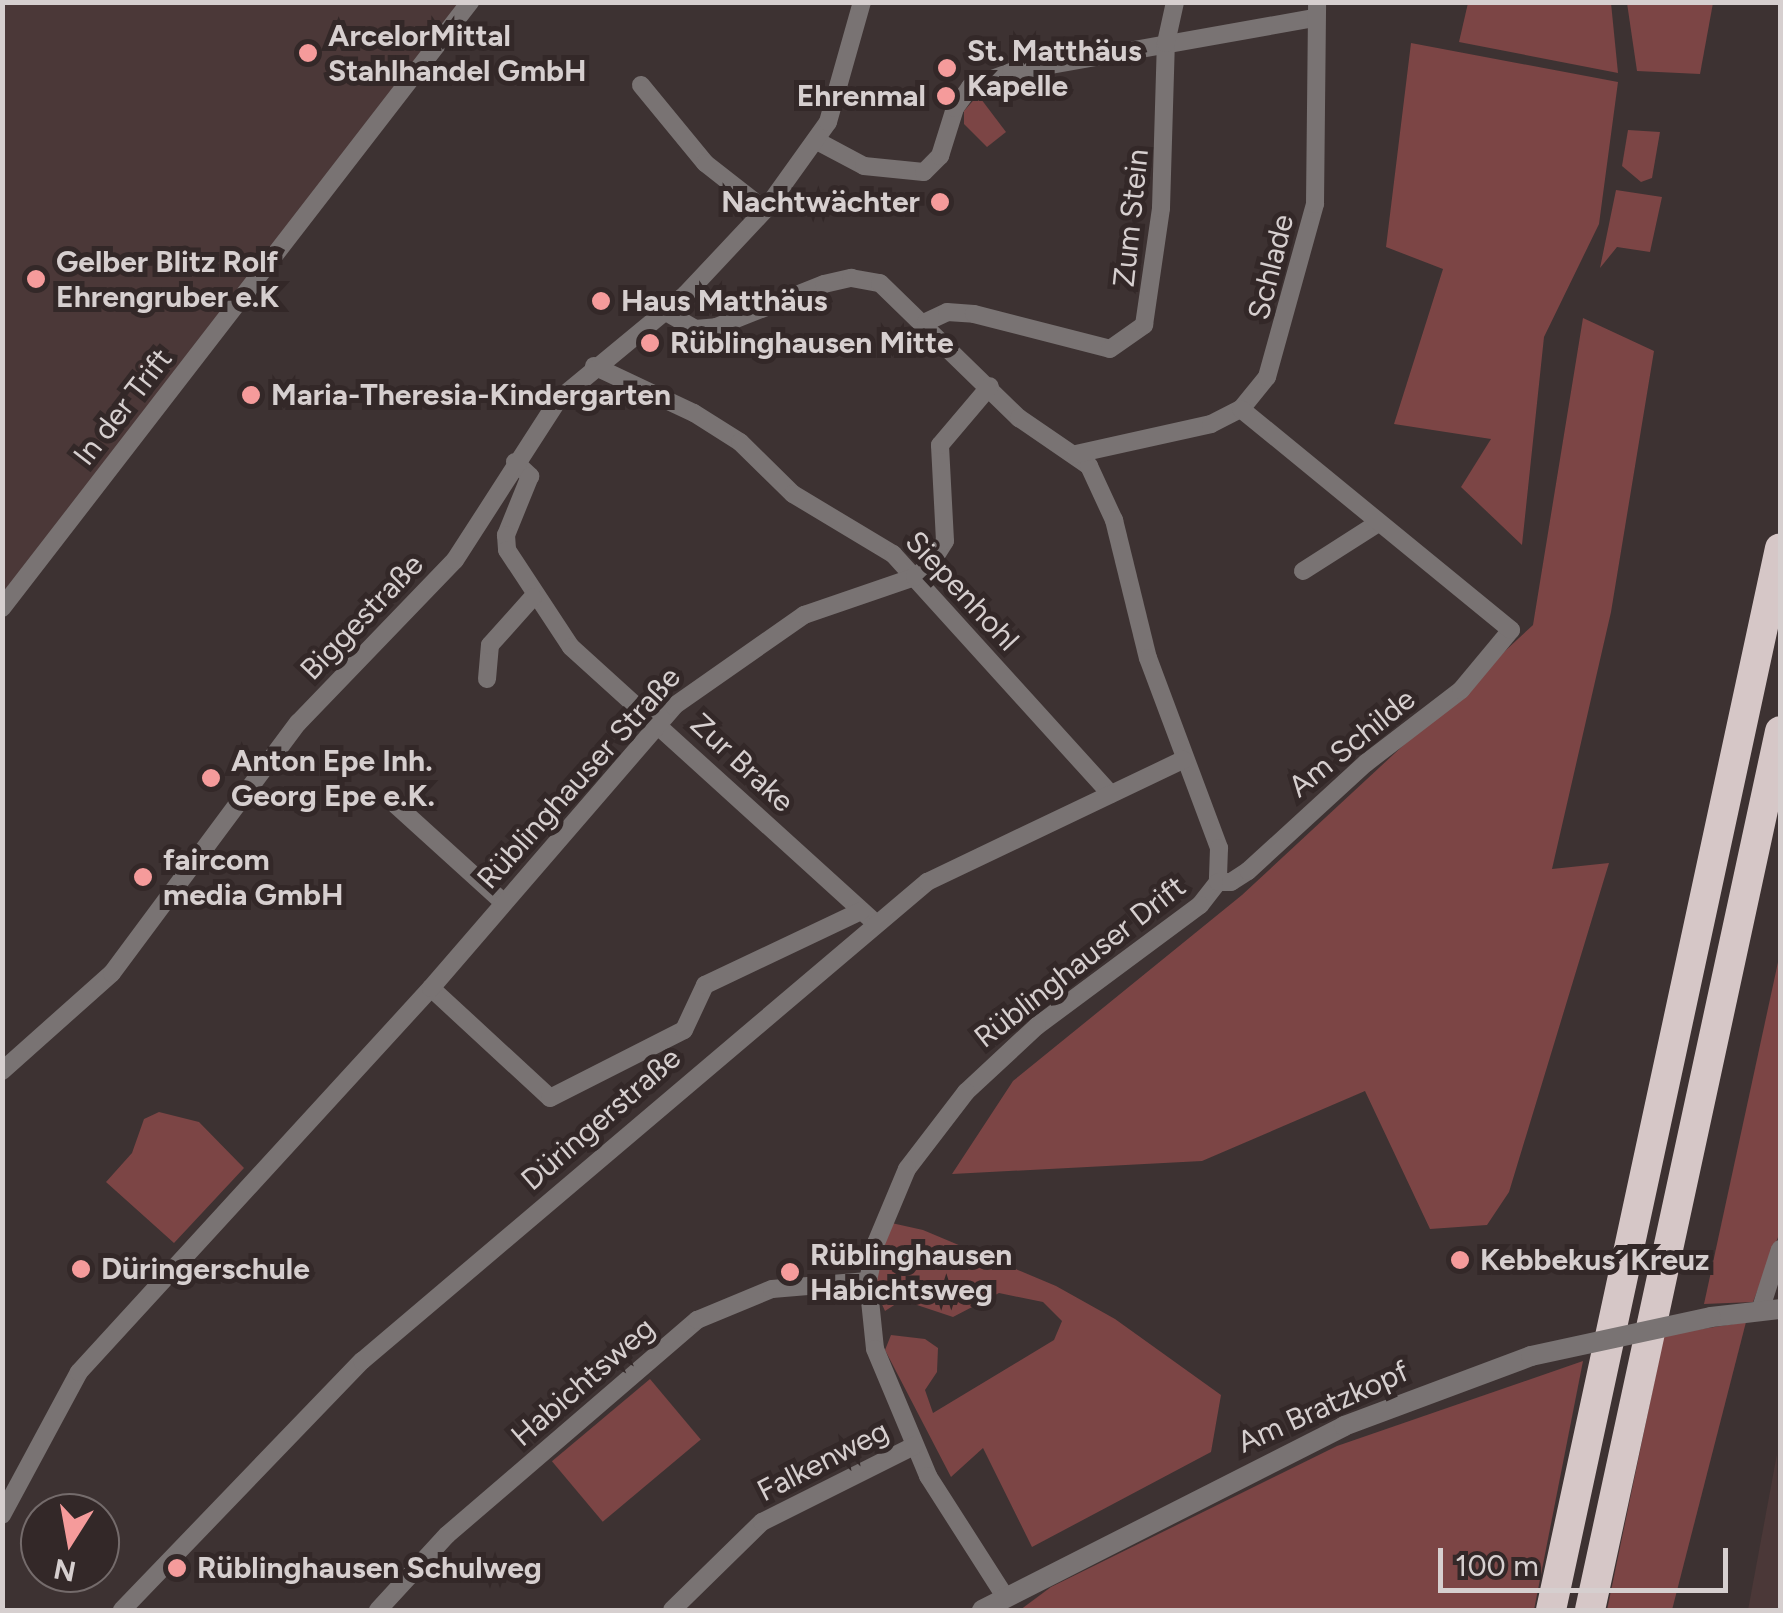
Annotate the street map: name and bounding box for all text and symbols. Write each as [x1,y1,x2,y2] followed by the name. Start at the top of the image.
[328,18,586,88] place label: ArcelorMittal Stahlhandel GmbH
[967,33,1142,104] place label: St. Matthäus Kapelle
[297,42,319,64] marker: ArcelorMittal Stahlhandel GmbH
[936,57,958,79] marker: St. Matthäus Kapelle
[797,78,926,114] place label: Ehrenmal
[935,85,957,107] marker: Ehrenmal
[1106,147,1156,289] street label: Zum Stein
[721,184,920,220] place label: Nachtwächter
[929,191,951,213] marker: Nachtwächter
[1241,211,1301,323] street label: Schlade
[56,244,279,314] place label: Gelber Blitz Rolf Ehrengruber e.K
[25,268,47,290] marker: Gelber Blitz Rolf Ehrengruber e.K
[621,283,827,319] place label: Haus Matthäus
[590,290,612,312] marker: Haus Matthäus
[670,325,954,361] place label: Rüblinghausen Mitte
[639,332,661,354] marker: Rüblinghausen Mitte
[66,341,180,473] street label: In der Trift
[271,377,671,413] place label: Maria-Theresia-Kindergarten
[240,384,262,406] marker: Maria-Theresia-Kindergarten
[898,524,1026,658] street label: Siepenhohl
[293,547,431,687] street label: Biggestraße
[470,660,688,896] street label: Rüblinghauser Straße
[1282,681,1422,805] street label: Am Schilde
[683,706,801,820] street label: Zur Brake
[231,743,435,814] place label: Anton Epe Inh. Georg Epe e.K.
[200,767,222,789] marker: Anton Epe Inh. Georg Epe e.K.
[163,842,343,912] place label: faircom media GmbH
[132,866,154,888] marker: faircom media GmbH
[967,868,1193,1056] street label: Rüblinghauser Drift
[514,1040,688,1198] street label: Düringerstraße
[810,1237,1012,1308] place label: Rüblinghausen Habichtsweg
[1480,1242,1709,1278] place label: Kebbekus´ Kreuz
[1449,1249,1471,1271] marker: Kebbekus´ Kreuz
[101,1251,310,1287] place label: Düringerschule
[70,1258,92,1280] marker: Düringerschule
[779,1261,801,1283] marker: Rüblinghausen Habichtsweg
[504,1310,662,1454] street label: Habichtsweg
[1232,1353,1414,1461] street label: Am Bratzkopf
[751,1413,895,1509] street label: Falkenweg
[20,1493,120,1593] north arrow
[1443,1528,1733,1590] scale bar
[1455,1547,1539,1584] text: 100 m
[197,1550,542,1586] place label: Rüblinghausen Schulweg
[51,1552,79,1589] text: N
[166,1557,188,1579] marker: Rüblinghausen Schulweg

